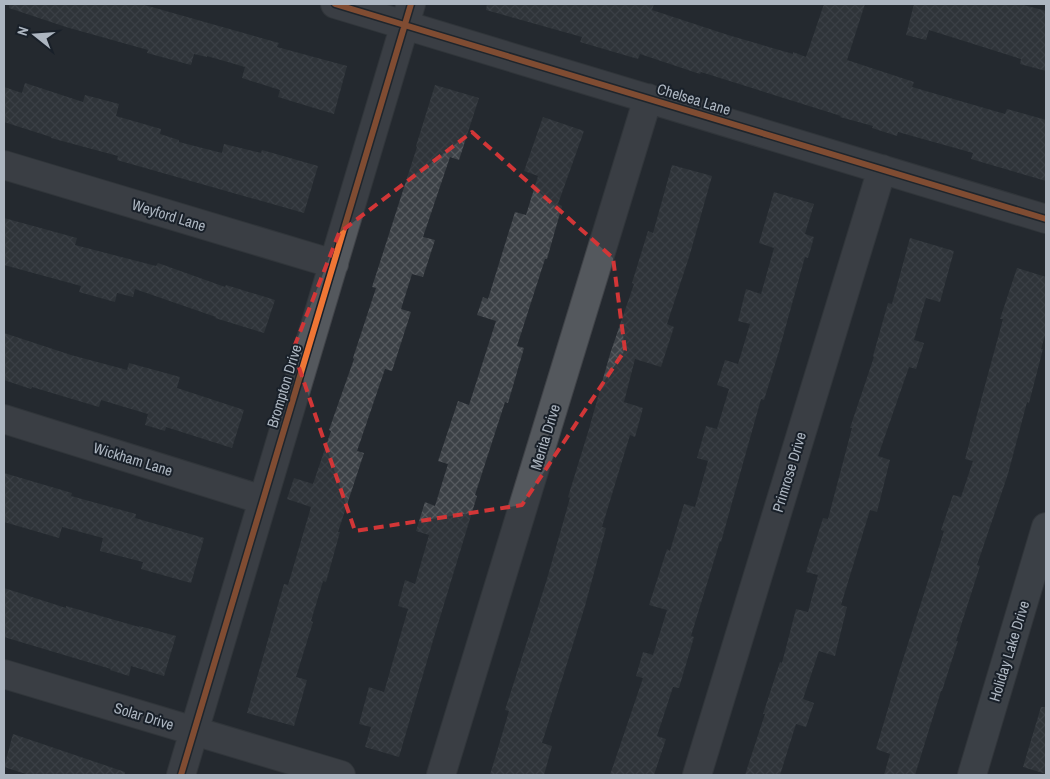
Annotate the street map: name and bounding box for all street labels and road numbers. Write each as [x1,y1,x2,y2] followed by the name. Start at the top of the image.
[655,78,734,120] street label: Chelsea Lane
[129,194,209,236] street label: Weyford Lane
[261,342,307,430] street label: Brompton Drive
[525,401,565,472] street label: Merita Drive
[767,429,811,515] street label: Primrose Drive
[91,437,175,481] street label: Wickham Lane
[984,598,1034,704] street label: Holiday Lake Drive
[112,697,177,735] street label: Solar Drive

